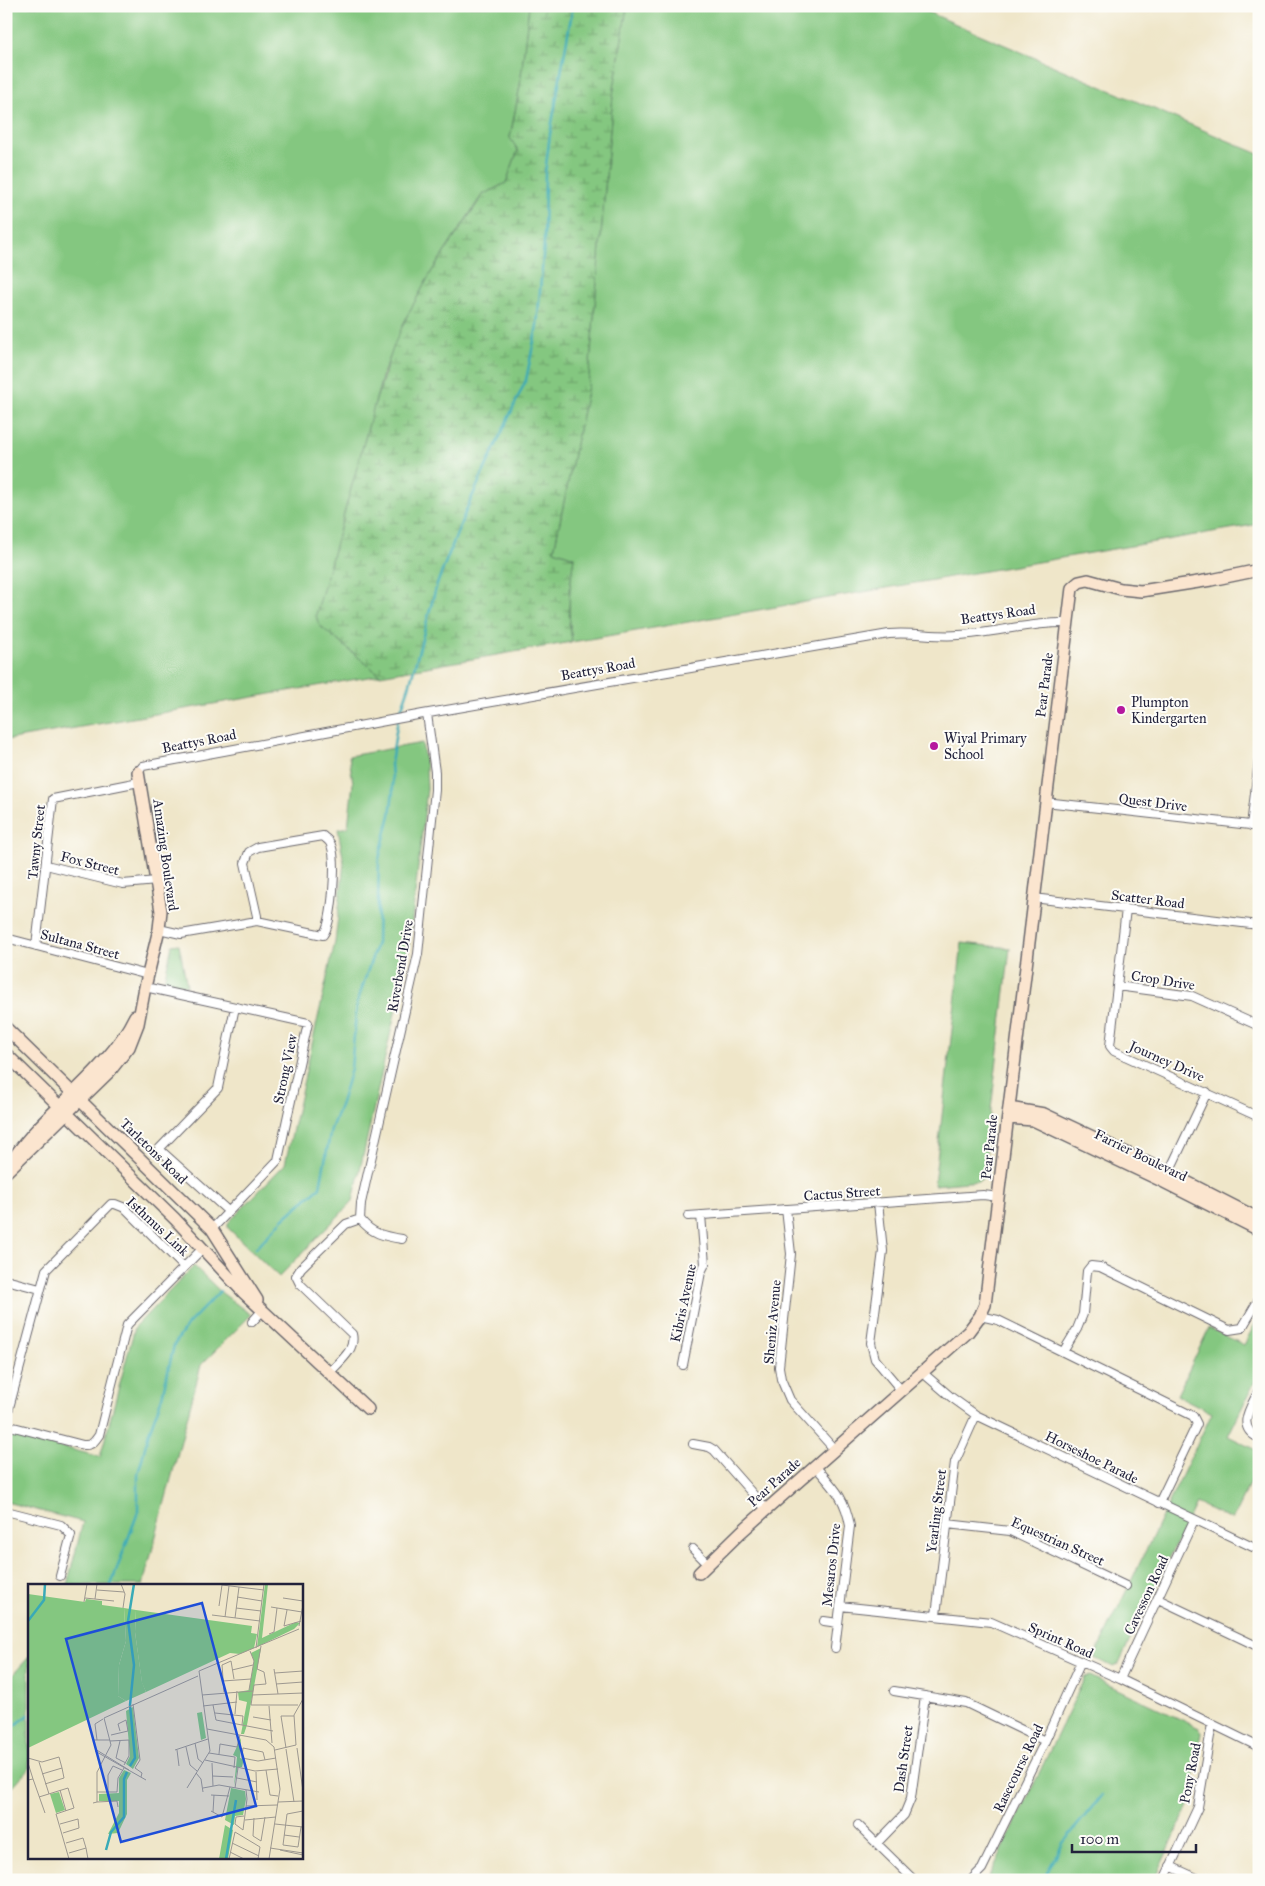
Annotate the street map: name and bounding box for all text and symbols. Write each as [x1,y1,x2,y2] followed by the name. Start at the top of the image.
[960,601,1037,628] street label: Beattys Road
[1032,651,1057,719] street label: Pear Parade
[559,655,637,684] street label: Beattys Road
[1131,694,1207,727] place label: Plumpton Kindergarten
[1115,704,1127,716] marker: Plumpton Kindergarten
[160,726,238,757] street label: Beattys Road
[944,730,1027,763] place label: Wiyal Primary School
[928,740,940,752] marker: Wiyal Primary School
[1118,790,1188,815] street label: Quest Drive
[149,797,182,912] street label: Amazing Boulevard
[24,804,49,880] street label: Tawny Street
[59,848,121,879] street label: Fox Street
[1110,887,1186,912] street label: Scatter Road
[384,918,417,1014] street label: Riverbend Drive
[38,926,121,963] street label: Sultana Street
[1130,967,1196,994] street label: Crop Drive
[270,1032,301,1106] street label: Strong View
[1124,1037,1207,1087] street label: Journey Drive
[978,1113,1001,1180] street label: Pear Parade
[116,1115,191,1188] street label: Tarletons Road
[1092,1126,1190,1185] street label: Farrier Boulevard
[803,1182,881,1205] street label: Cactus Street
[123,1193,193,1260] street label: Isthmus Link
[667,1262,700,1344] street label: Kibris Avenue
[760,1279,785,1365] street label: Sheniz Avenue
[1042,1428,1141,1487] street label: Horseshoe Parade
[744,1454,804,1511] street label: Pear Parade
[923,1468,950,1554] street label: Yearling Street
[1008,1513,1107,1571] street label: Equestrian Street
[819,1522,844,1608] street label: Mesaros Drive
[1121,1553,1172,1638] street label: Cavesson Road
[28,1584,302,1858] inset map
[1026,1619,1096,1662] street label: Sprint Road
[990,1721,1047,1815] street label: Rasecourse Road
[890,1724,917,1794] street label: Dash Street
[1176,1741,1205,1805] street label: Pony Road
[1072,1821,1196,1853] scale bar
[1080,1830,1120,1848] text: 100 m

